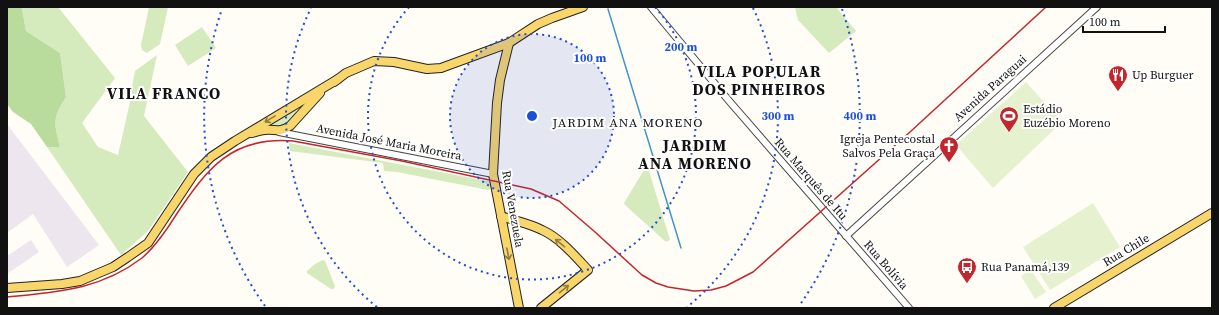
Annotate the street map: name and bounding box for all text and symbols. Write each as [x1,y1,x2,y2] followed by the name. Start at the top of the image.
[1083,8,1165,34] scale bar
[1089,14,1121,30] text: 100 m
[665,39,698,55] text: 200 m
[574,50,607,66] text: 100 m
[950,51,1030,125] street label: Avenida Paraguai
[692,60,826,100] district label: VILA POPULAR DOS PINHEIROS
[1107,64,1129,92] restaurant icon: Up Burguer
[1132,67,1194,83] place label: Up Burguer
[107,82,221,104] district label: VILA FRANCO
[1023,101,1111,131] place label: Estádio Euzébio Moreno
[998,105,1020,133] sports icon: Estádio Euzébio Moreno
[762,108,795,124] text: 300 m
[844,108,877,124] text: 400 m
[525,109,539,123] centre of rings
[552,114,703,131] district label: JARDIM ANA MORENO
[265,115,276,123] one-way arrow
[315,120,464,164] street label: Avenida José Maria Moreira
[840,131,936,161] place label: Igreja Pentecostal Salvos Pela Graça
[638,134,752,174] district label: JARDIM ANA MORENO
[771,135,851,223] street label: Rua Marquês de Itu
[938,135,960,163] church icon: Igreja Pentecostal Salvos Pela Graça
[498,169,528,250] street label: Rua Venezuela
[1100,230,1152,270] street label: Rua Chile
[860,237,912,294] street label: Rua Bolívia
[555,239,566,247] one-way arrow
[505,247,513,260] one-way arrow
[956,256,978,284] bus stop icon: Rua Panamá,139
[981,259,1070,275] place label: Rua Panamá,139
[559,285,570,294] one-way arrow

